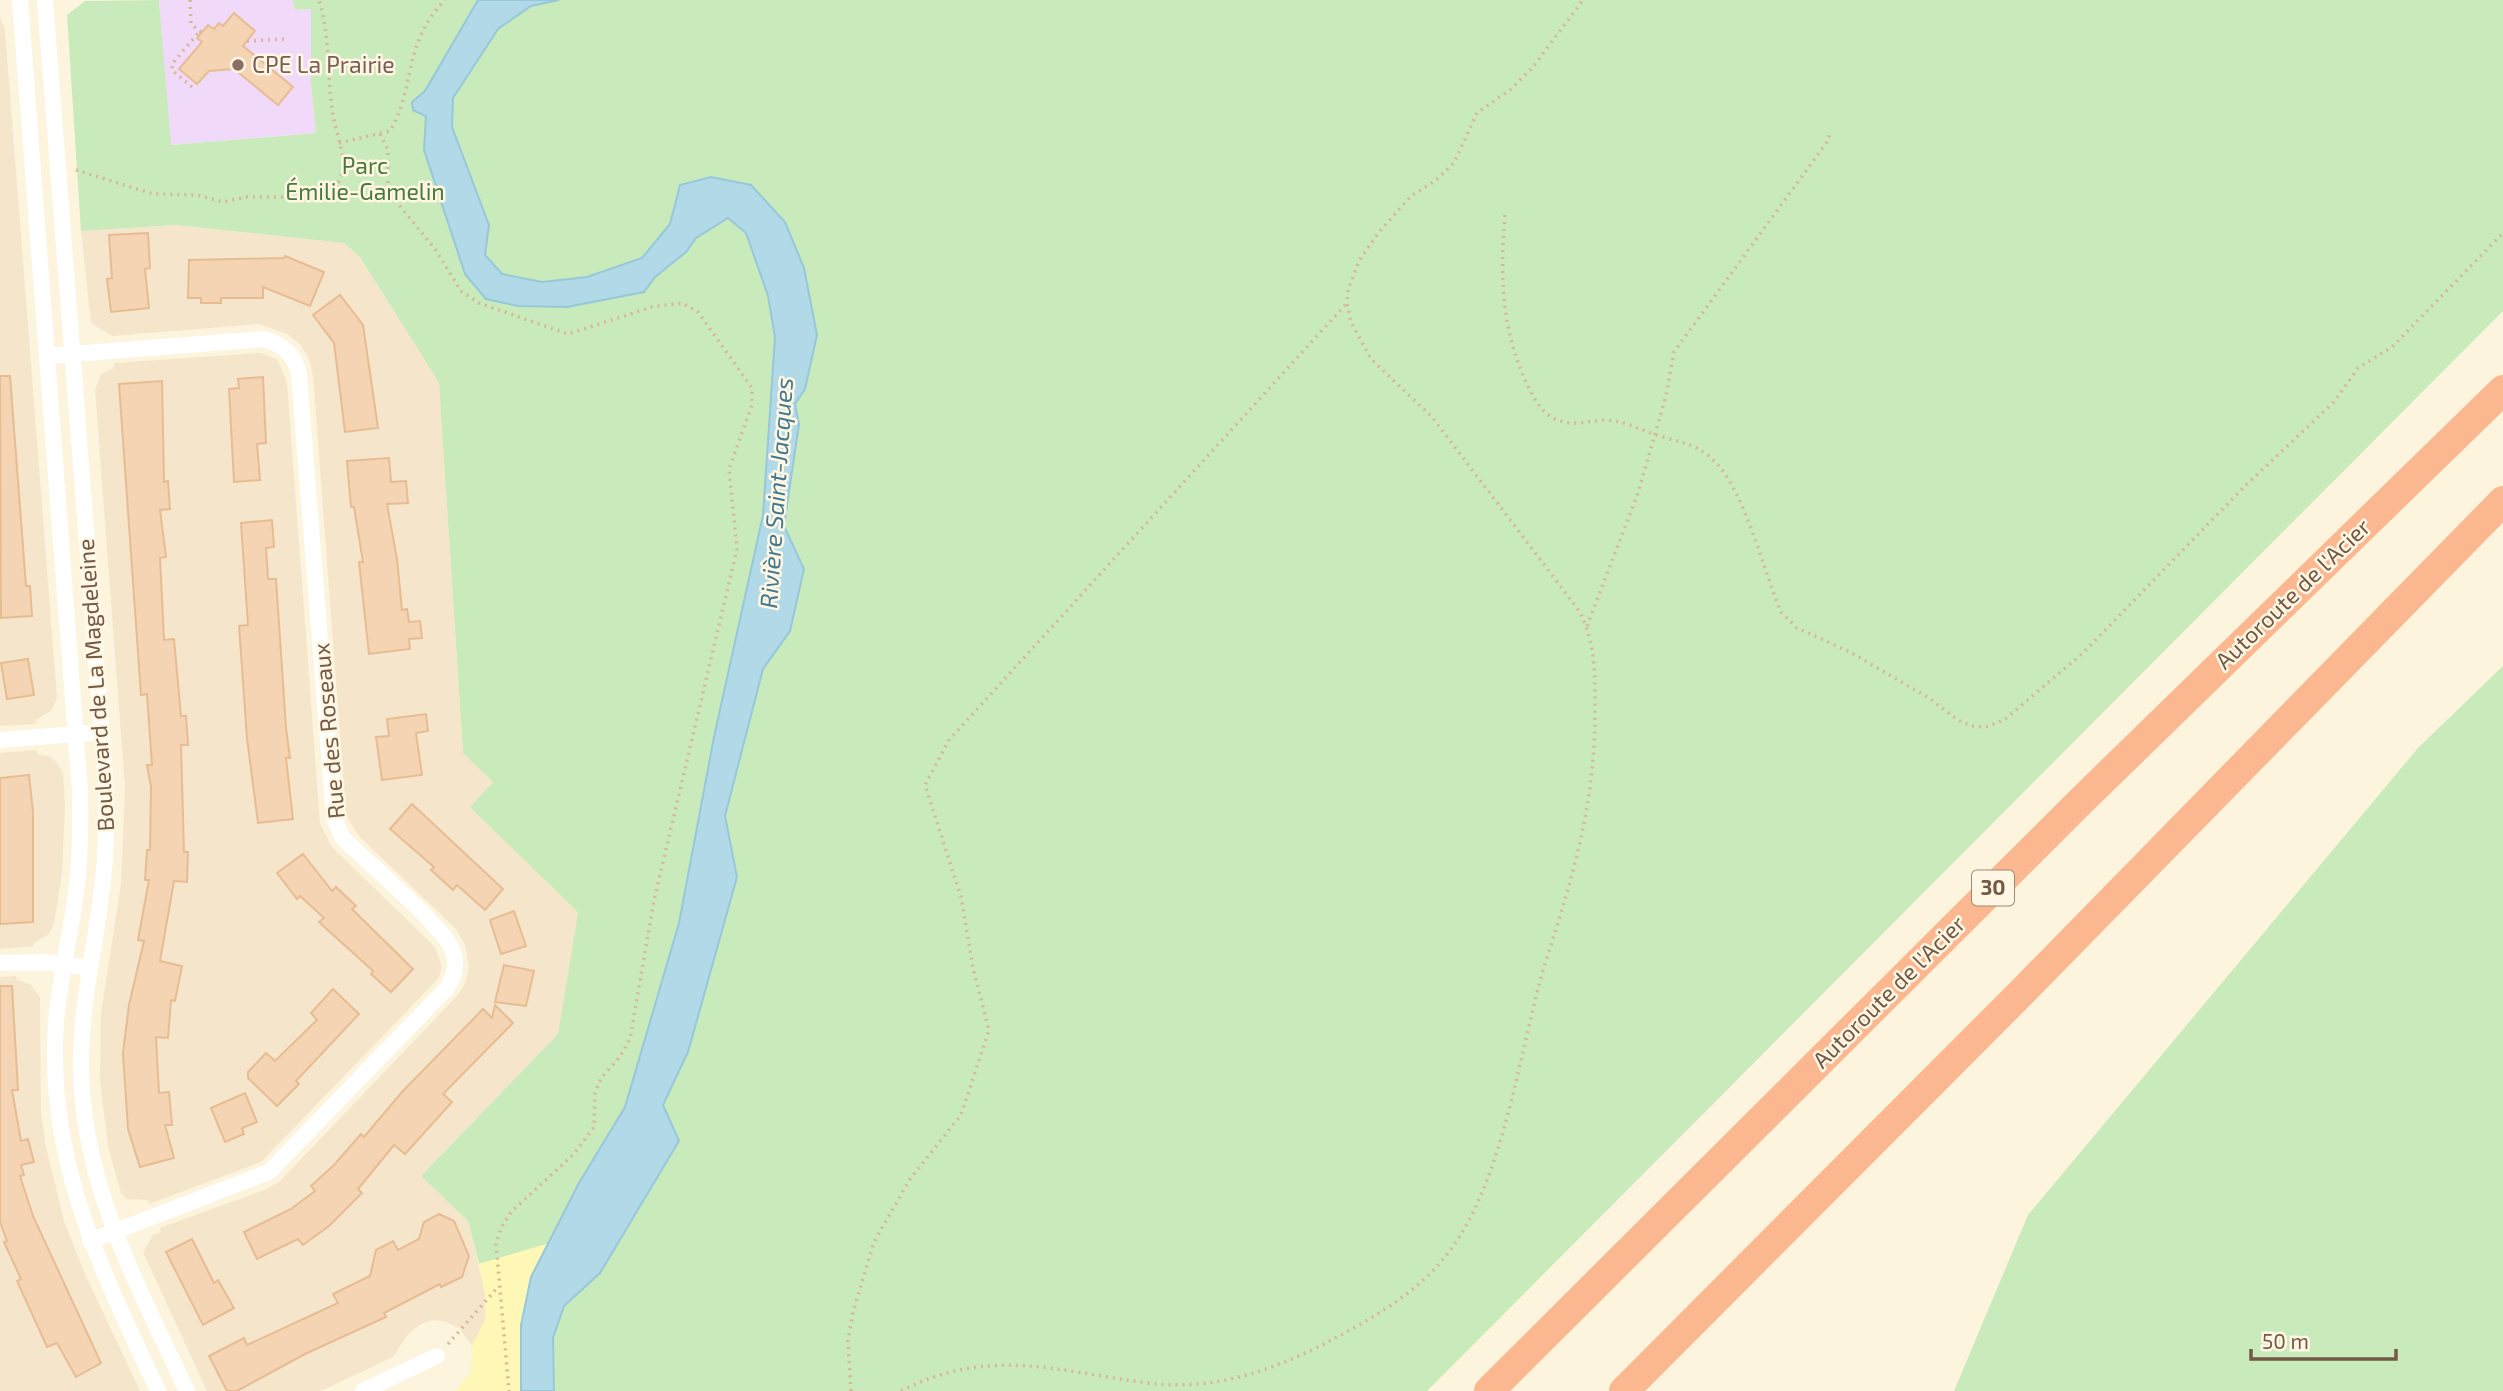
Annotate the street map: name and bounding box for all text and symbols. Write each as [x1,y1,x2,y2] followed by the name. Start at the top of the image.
[252,50,395,78] place label: CPE La Prairie
[230,57,246,73] marker: CPE La Prairie
[285,151,445,205] park label: Parc Émilie-Gamelin
[753,377,798,609] water label: Rivière Saint-Jacques
[2209,512,2376,674] street label: Autoroute de l'Acier
[71,538,119,832] street label: Boulevard de La Magdeleine
[306,642,350,820] street label: Rue des Roseaux
[1972,870,2014,906] road number: 30
[1806,909,1970,1073] street label: Autoroute de l'Acier
[2251,1318,2396,1362] scale bar
[2262,1328,2309,1353] text: 50 m

